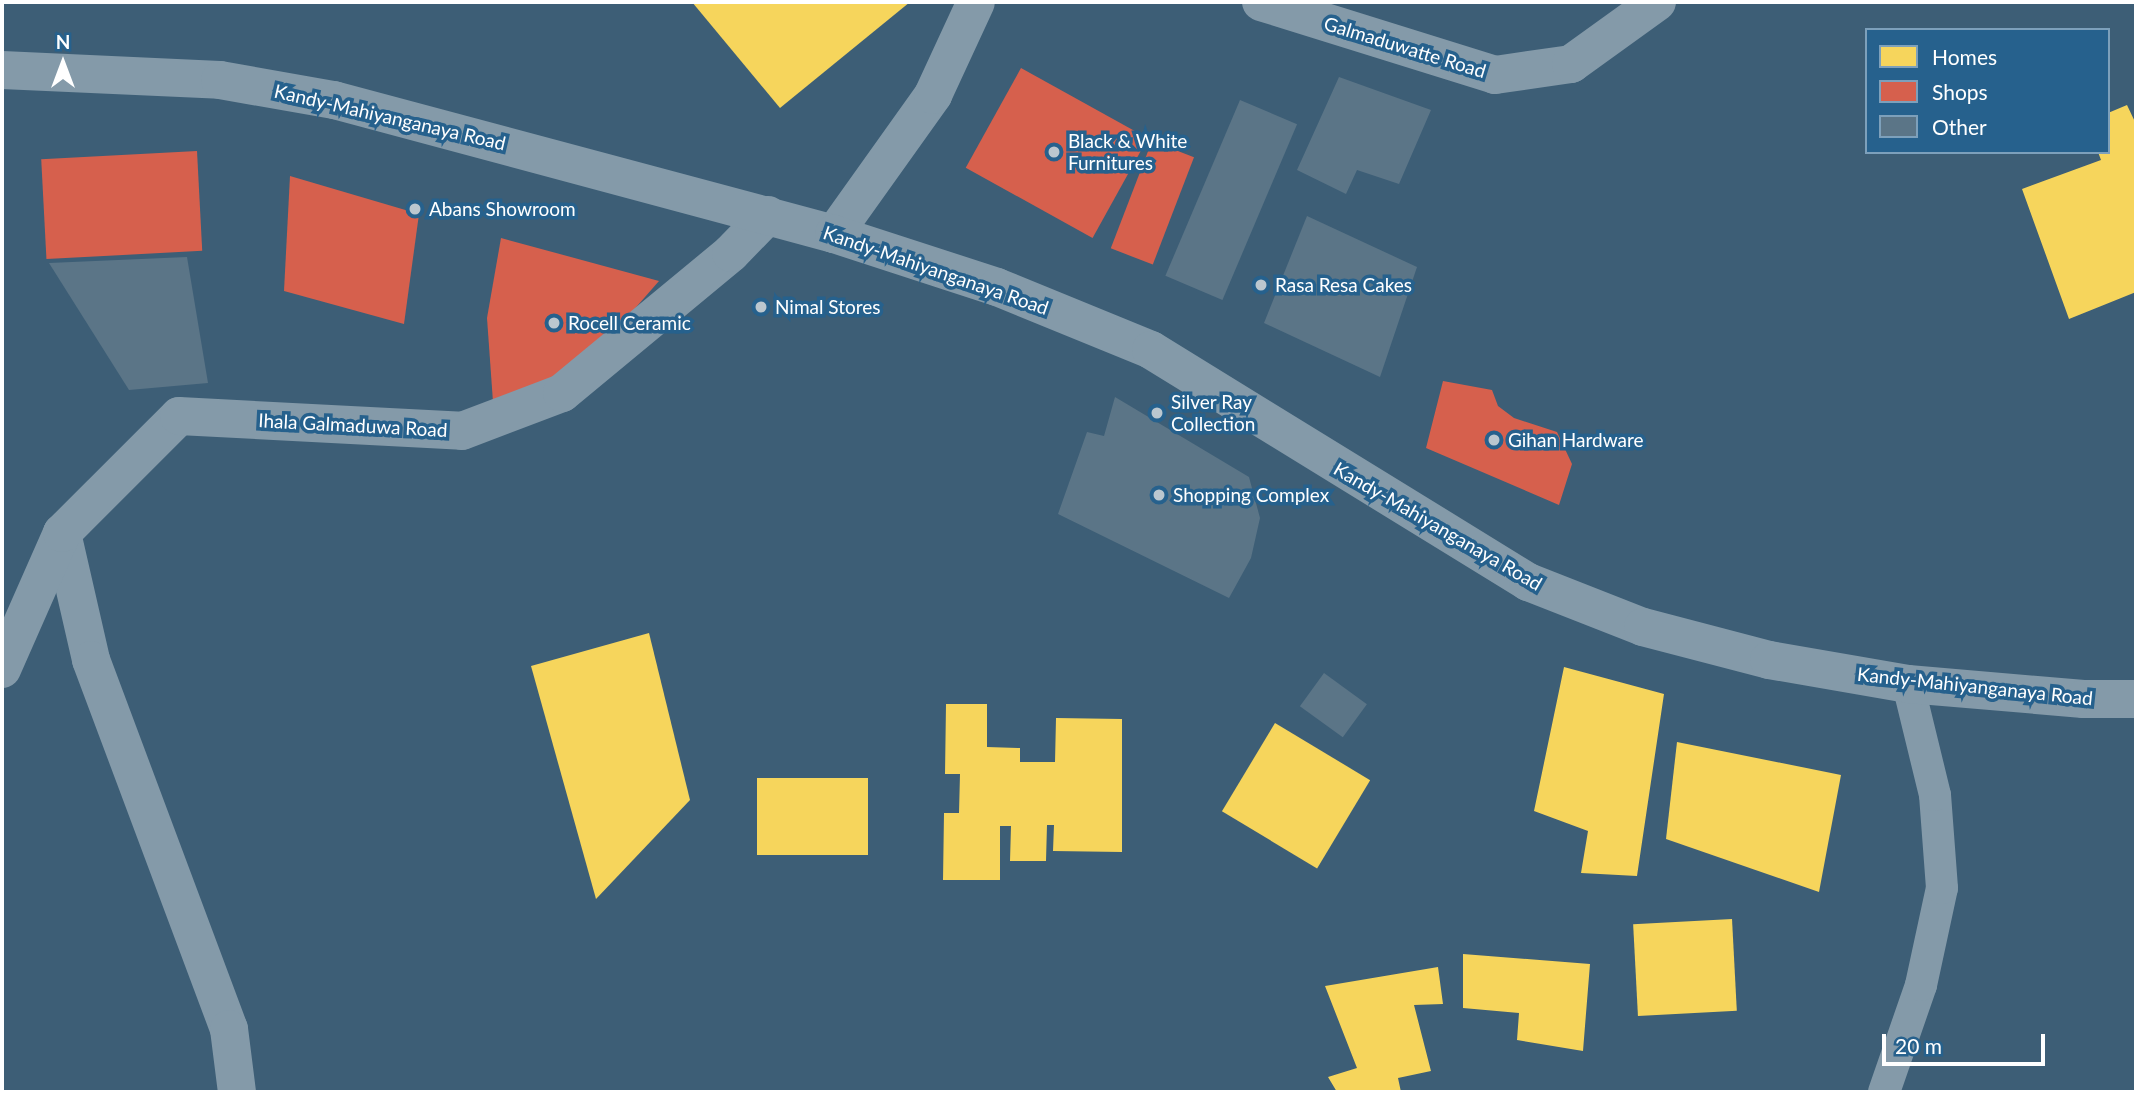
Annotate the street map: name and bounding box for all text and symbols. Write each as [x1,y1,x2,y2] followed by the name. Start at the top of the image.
[1321,12,1489,82] street label: Galmaduwatte Road
[28,28,98,98] north arrow
[1865,28,2110,154] legend
[56,30,70,53] text: N
[1932,44,1997,69] text: Homes
[272,79,508,155] street label: Kandy-Mahiyanganaya Road
[1932,79,1988,104] text: Shops
[1932,114,1987,139] text: Other
[1068,130,1188,174] place label: Black & White Furnitures
[1046,144,1062,160] marker: Black & White Furnitures
[429,198,576,220] place label: Abans Showroom
[407,201,423,217] marker: Abans Showroom
[820,221,1052,319] street label: Kandy-Mahiyanganaya Road
[1275,274,1412,296] place label: Rasa Resa Cakes
[1253,277,1269,293] marker: Rasa Resa Cakes
[775,296,881,318] place label: Nimal Stores
[753,299,769,315] marker: Nimal Stores
[568,312,691,334] place label: Rocell Ceramic
[546,315,562,331] marker: Rocell Ceramic
[1171,391,1255,435] place label: Silver Ray Collection
[1149,405,1165,421] marker: Silver Ray Collection
[258,409,448,441] street label: Ihala Galmaduwa Road
[1508,429,1644,451] place label: Gihan Hardware
[1486,432,1502,448] marker: Gihan Hardware
[1330,457,1546,595] street label: Kandy-Mahiyanganaya Road
[1173,484,1329,506] place label: Shopping Complex
[1151,487,1167,503] marker: Shopping Complex
[1856,662,2094,710] street label: Kandy-Mahiyanganaya Road
[1886,1020,2049,1064] scale bar
[1895,1033,1942,1058] text: 20 m

